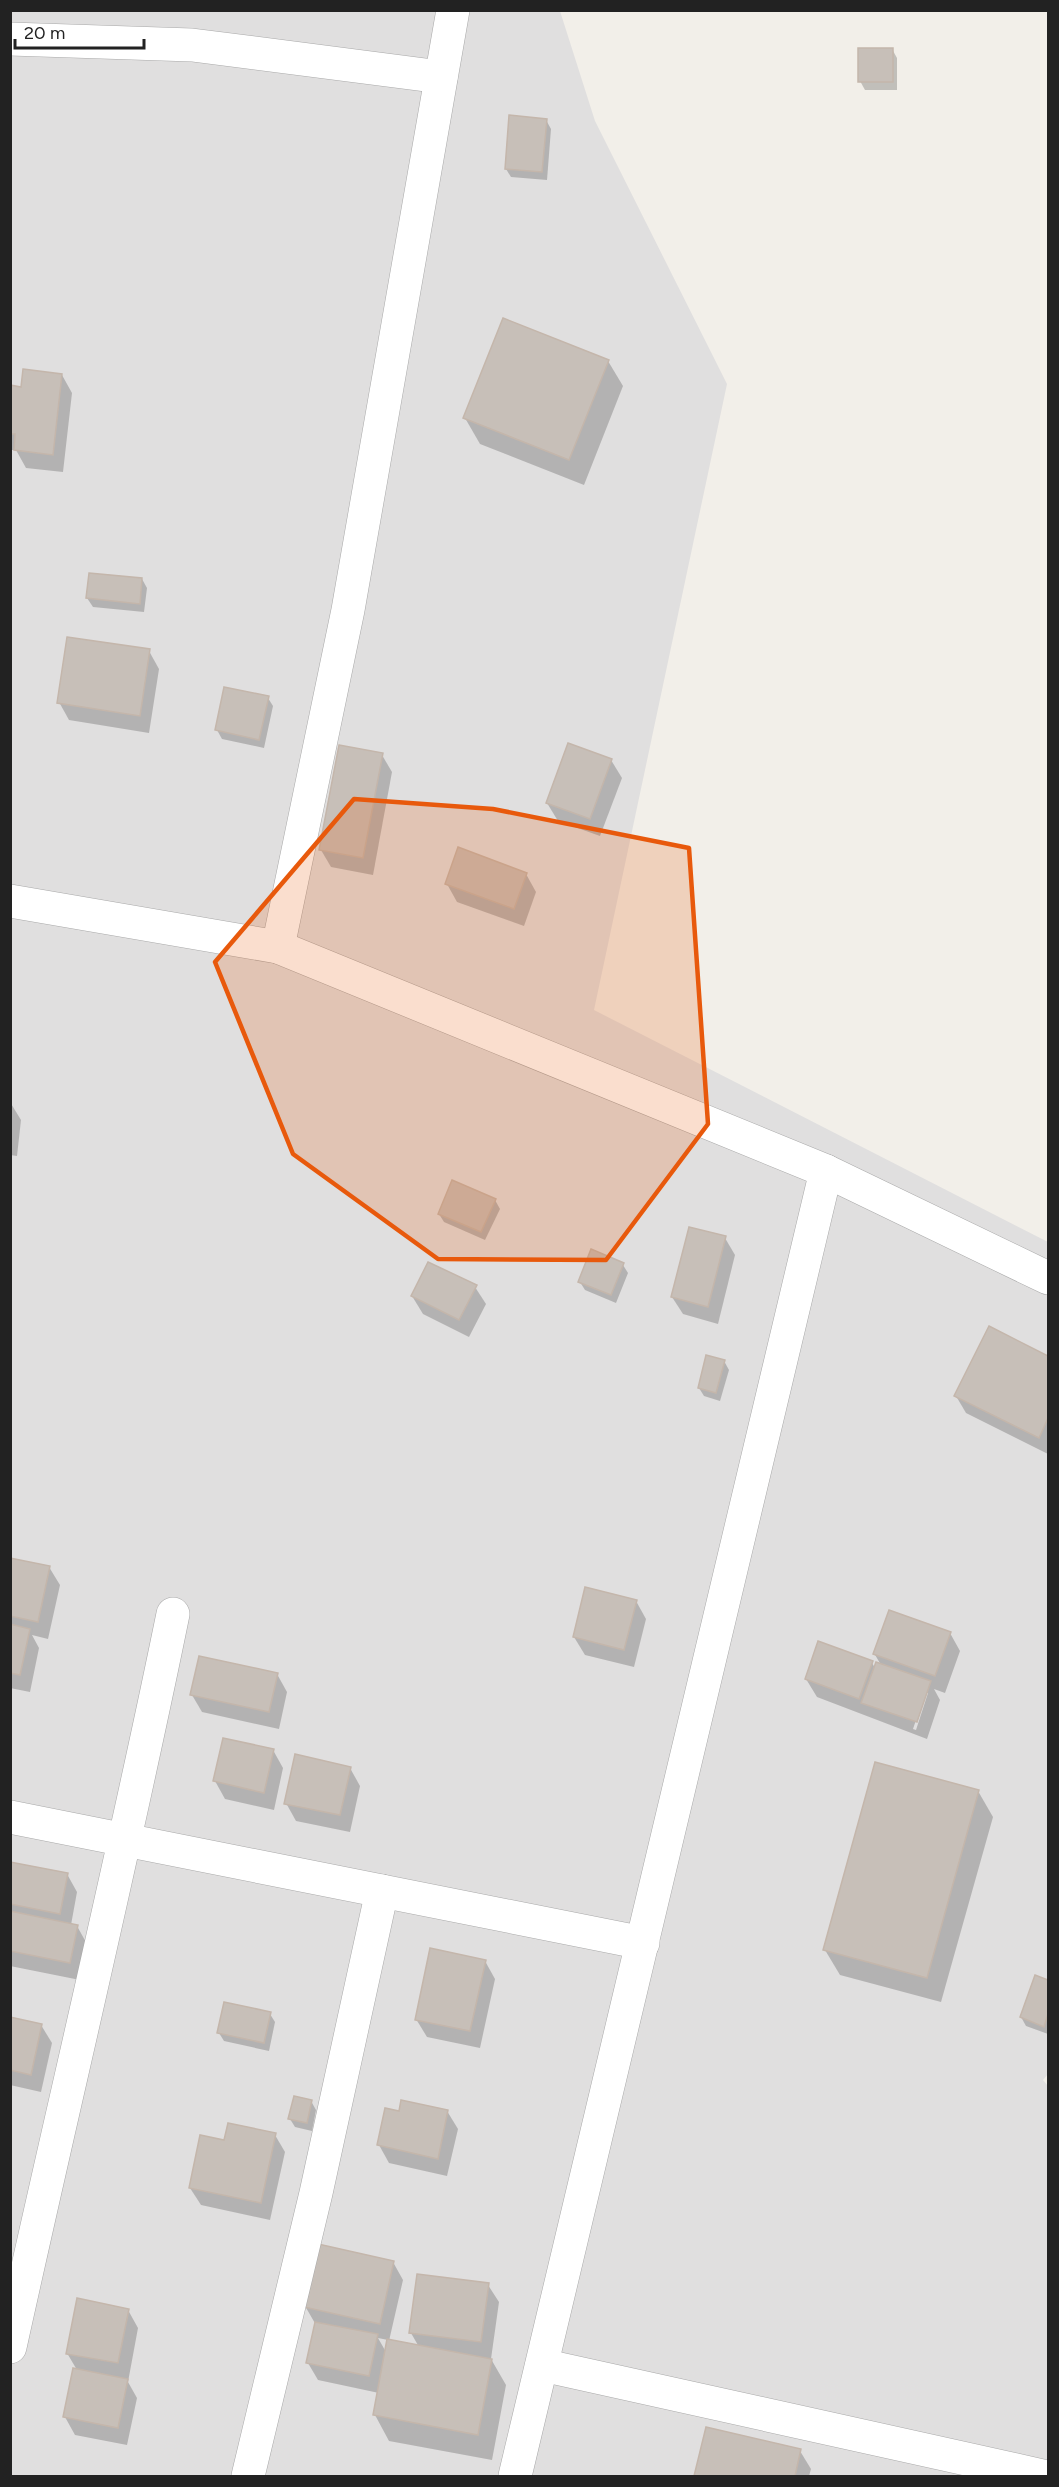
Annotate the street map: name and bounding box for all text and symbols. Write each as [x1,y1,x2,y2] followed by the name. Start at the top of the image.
[15,12,144,50] scale bar
[24,22,65,44] text: 20 m

